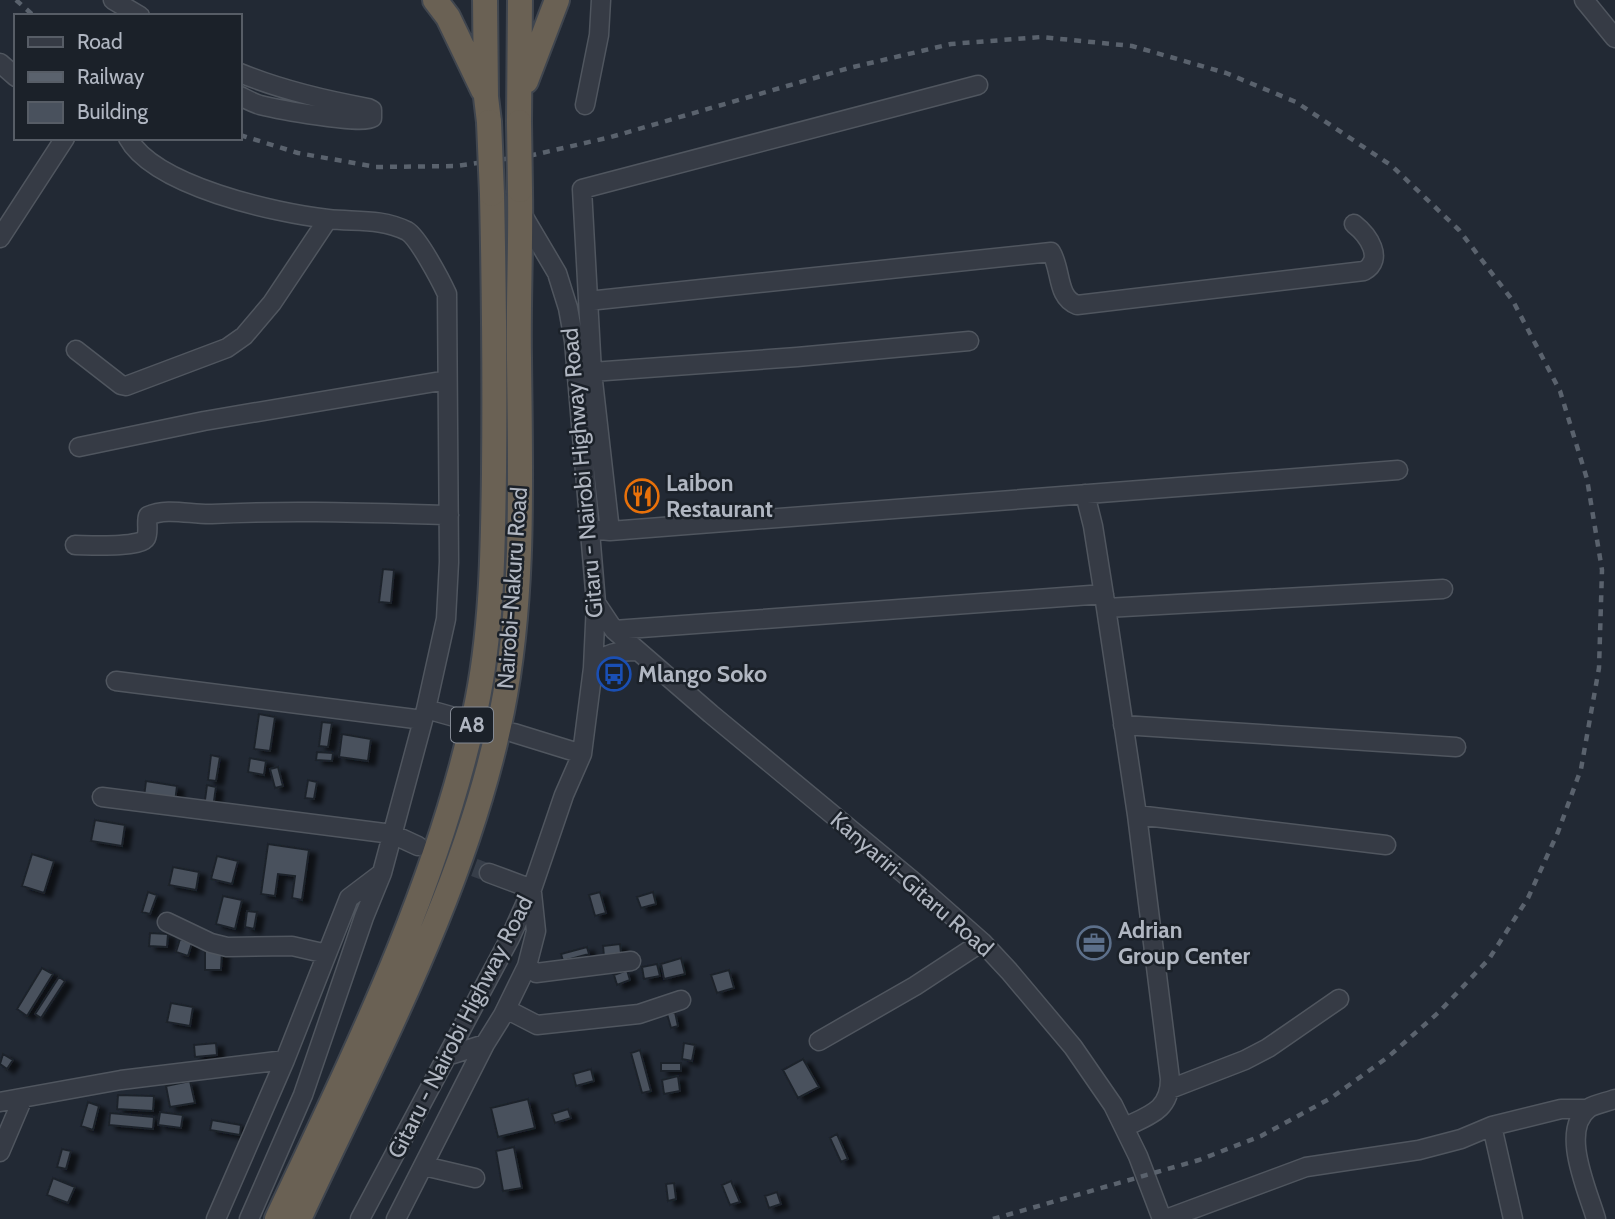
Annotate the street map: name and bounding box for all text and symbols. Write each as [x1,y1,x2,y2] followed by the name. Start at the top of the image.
[14,14,242,140] legend
[77,29,123,54] text: Road
[77,64,145,89] text: Railway
[77,99,149,124] text: Building
[555,327,609,619] street label: Gitaru - Nairobi Highway Road
[666,469,773,523] place label: Laibon Restaurant
[623,477,661,515] restaurant icon: Laibon Restaurant
[491,486,533,690] street label: Nairobi-Nakuru Road
[595,655,633,693] bus stop icon: Mlango Soko
[638,660,767,688] place label: Mlango Soko
[451,708,493,742] road number: A8
[825,806,999,962] street label: Kanyariri-Gitaru Road
[381,891,539,1163] street label: Gitaru - Nairobi Highway Road
[1118,916,1251,970] place label: Adrian Group Center
[1075,924,1113,962] office icon: Adrian Group Center

